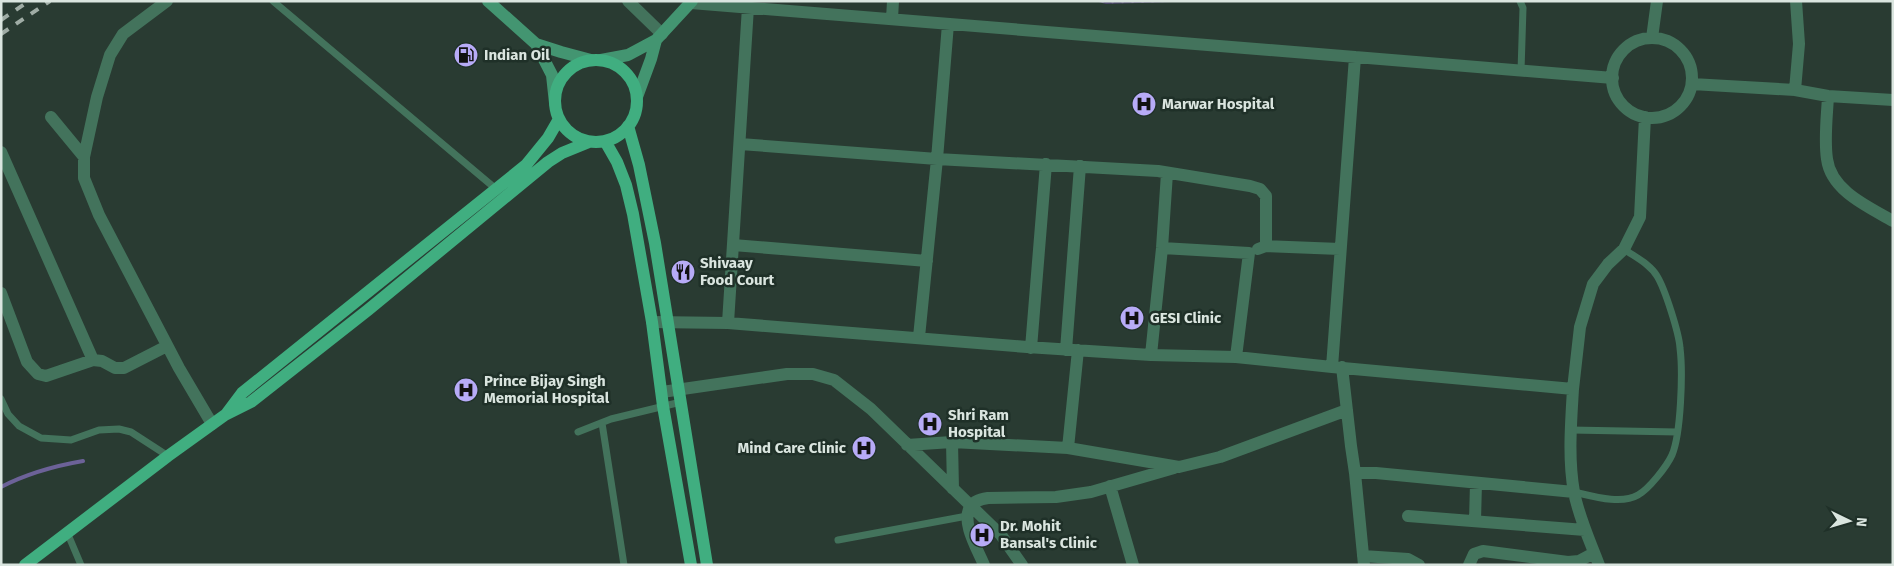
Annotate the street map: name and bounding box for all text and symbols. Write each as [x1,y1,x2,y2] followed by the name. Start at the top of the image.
[453,42,479,68] fuel station icon: Indian Oil
[484,46,550,64] place label: Indian Oil
[1131,91,1157,117] hospital icon: Marwar Hospital
[1162,95,1275,113] place label: Marwar Hospital
[700,254,775,289] place label: Shivaay Food Court
[670,259,696,285] restaurant icon: Shivaay Food Court
[1119,305,1145,331] hospital icon: GESI Clinic
[1150,309,1222,327] place label: GESI Clinic
[484,372,610,407] place label: Prince Bijay Singh Memorial Hospital
[453,377,479,403] hospital icon: Prince Bijay Singh Memorial Hospital
[948,406,1009,441] place label: Shri Ram Hospital
[917,411,943,437] hospital icon: Shri Ram Hospital
[851,435,877,461] hospital icon: Mind Care Clinic
[737,439,847,457] place label: Mind Care Clinic
[1824,496,1874,546] north arrow
[1000,517,1098,552] place label: Dr. Mohit Bansal's Clinic
[1853,517,1870,527] text: N
[969,522,995,548] hospital icon: Dr. Mohit Bansal's Clinic

